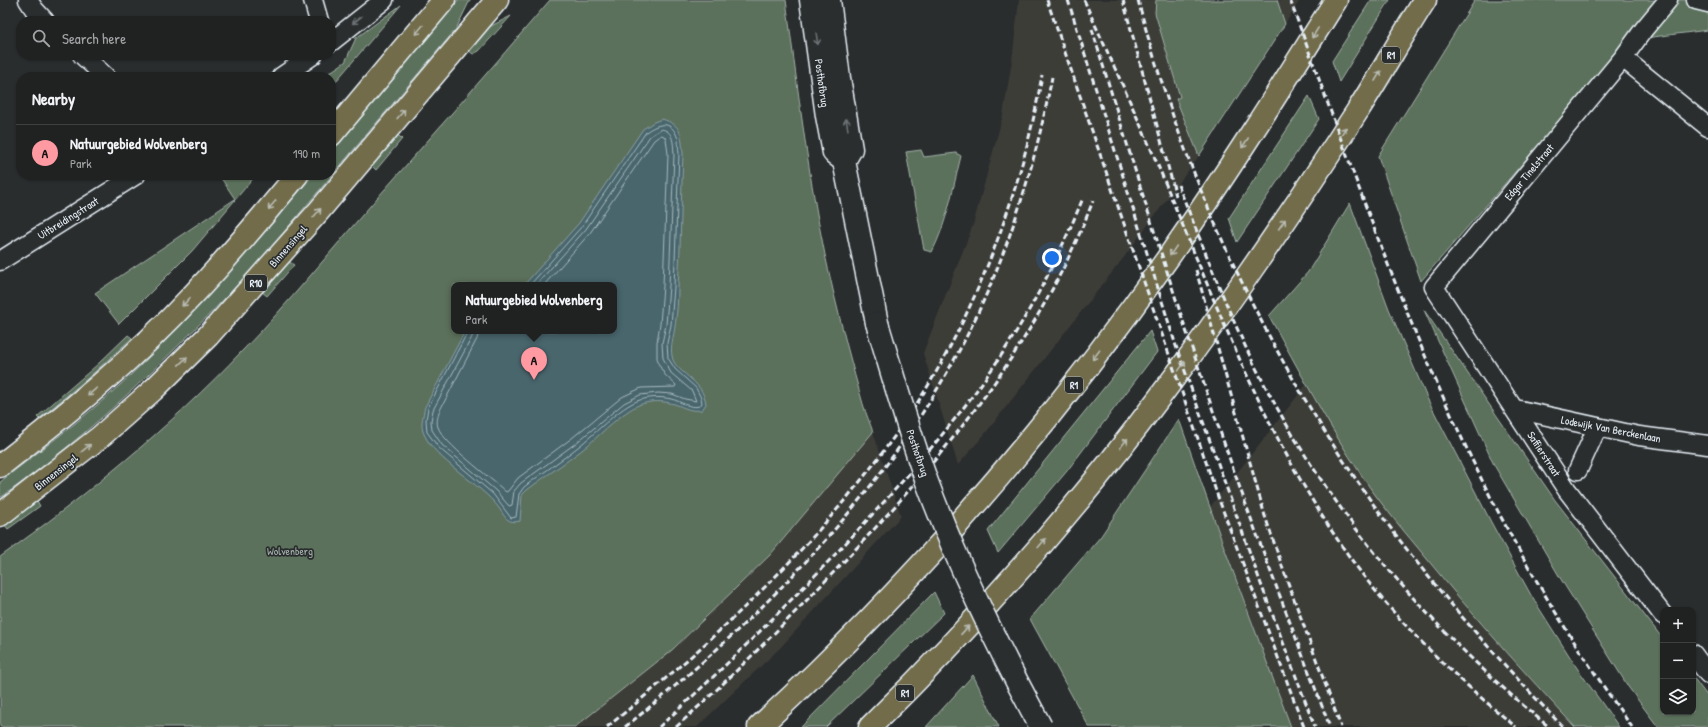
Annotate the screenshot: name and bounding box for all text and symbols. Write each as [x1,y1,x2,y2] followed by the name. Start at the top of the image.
[16,16,336,60] search box
[352,16,363,25] one-way arrow
[415,25,424,35] one-way arrow
[30,27,52,49] icon: search
[1311,27,1319,38] one-way arrow
[62,28,126,49] text: Search here
[813,32,820,45] one-way arrow
[1382,47,1400,63] road number: R1
[812,58,832,108] street label: Posthofbrug
[1374,71,1382,82] one-way arrow
[32,87,75,110] text: Nearby
[396,108,405,119] one-way arrow
[843,118,851,131] one-way arrow
[1339,127,1347,138] one-way arrow
[70,133,207,154] text: Natuurgebied Wolvenberg
[1241,137,1249,148] one-way arrow
[1501,141,1557,203] street label: Edgar Tinelstraat
[42,144,48,162] text: A
[293,144,320,162] text: 190 m
[70,154,92,172] text: Park
[35,194,101,242] street label: Uitbreidingstraat
[268,199,277,210] one-way arrow
[312,208,321,218] one-way arrow
[1278,219,1286,230] one-way arrow
[266,222,310,270] street label: Binnensingel
[1169,245,1177,256] one-way arrow
[1042,248,1062,268] your location
[245,275,267,291] road number: R10
[451,282,617,334] popup
[466,289,602,310] text: Natuurgebied Wolvenberg
[181,297,191,307] one-way arrow
[466,310,487,328] text: Park
[521,347,547,380] pin: A
[1092,350,1100,361] one-way arrow
[178,356,188,366] one-way arrow
[1178,361,1186,372] one-way arrow
[1065,377,1083,393] road number: R1
[87,387,97,396] one-way arrow
[1560,412,1662,446] street label: Lodewijk Van Berckenlaan
[903,428,933,478] street label: Posthofbrug
[1524,429,1564,479] street label: Saffierstraat
[1120,438,1129,449] one-way arrow
[81,444,91,453] one-way arrow
[32,451,81,493] street label: Binnensingel
[1037,538,1046,549] one-way arrow
[267,544,313,558] park label: Wolvenberg
[1660,607,1696,715] map controls
[1660,607,1696,643] button: +
[960,625,969,635] one-way arrow
[1660,643,1696,679] button: −
[1660,679,1696,715] button: layers
[896,685,914,701] road number: R1

